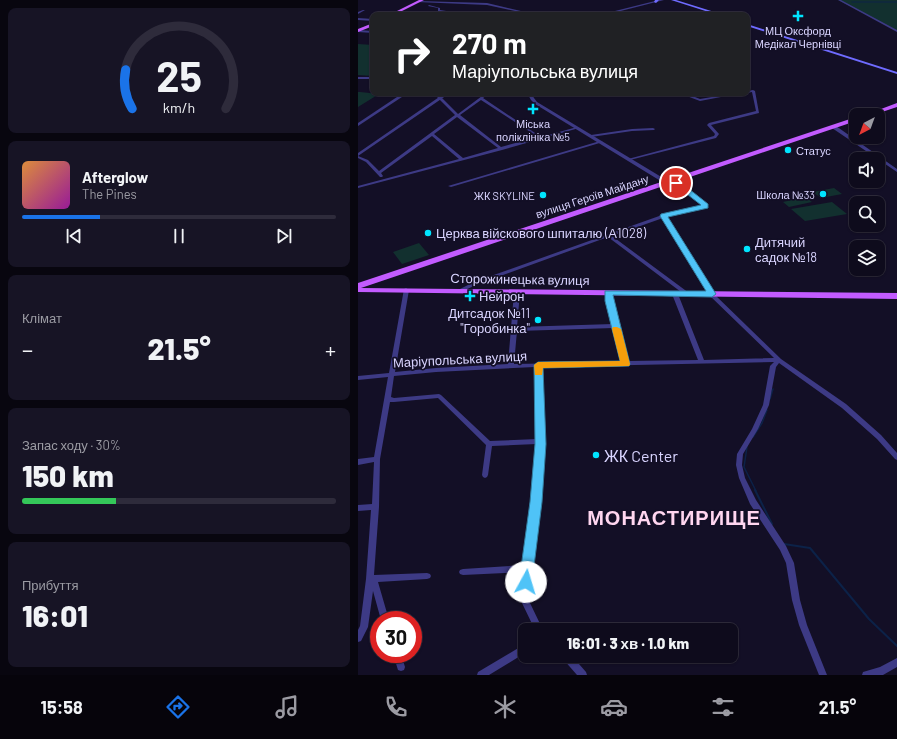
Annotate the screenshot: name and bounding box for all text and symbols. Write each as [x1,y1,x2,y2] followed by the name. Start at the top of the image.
[792,10,804,22] marker: МЦ Оксфорд Медікал Чернівці
[755,24,841,50] place label: МЦ Оксфорд Медікал Чернівці
[452,26,527,60] text: 270 m
[386,28,438,80] icon: right
[156,50,202,100] text: 25
[452,60,638,82] text: Маріупольська вулиця
[163,98,195,115] text: km/h
[527,103,539,115] marker: Міська поліклініка №5
[849,108,885,144] north arrow
[849,108,885,276] map controls
[496,117,570,143] place label: Міська поліклініка №5
[796,144,831,157] place label: Статус
[783,145,793,155] marker: Статус
[849,152,885,188] button: sound
[659,166,693,200] pin
[82,168,148,186] text: Afterglow
[534,171,651,220] street label: вулиця Героїв Майдану
[665,172,687,194] icon: arrive
[82,186,137,202] text: The Pines
[756,188,815,201] place label: Школа №33
[474,189,535,202] place label: ЖК SKYLINE
[818,189,828,199] marker: Школа №33
[538,190,548,200] marker: ЖК SKYLINE
[849,196,885,232] button: search
[63,225,85,247] icon: previous
[168,225,190,247] icon: pause
[273,225,295,247] icon: next
[436,225,647,241] place label: Церква війскового шпиталю (А1028)
[423,228,433,238] marker: Церква війскового шпиталю (А1028)
[755,234,817,265] place label: Дитячий садок №18
[849,240,885,276] button: layers
[742,244,752,254] marker: Дитячий садок №18
[450,270,590,288] street label: Сторожинецька вулиця
[479,288,525,304] place label: Нейрон
[464,290,476,302] marker: Нейрон
[448,305,531,336] place label: Дитсадок №11 "Горобинка"
[22,310,62,326] text: Клімат
[533,315,543,325] marker: Дитсадок №11 "Горобинка"
[147,330,211,366] text: 21.5°
[22,336,33,362] text: −
[325,336,336,362] text: +
[392,347,528,371] street label: Маріупольська вулиця
[22,437,121,453] text: Запас ходу · 30%
[604,446,678,465] place label: ЖК Center
[591,450,601,460] marker: ЖК Center
[22,457,114,493] text: 150 km
[587,505,761,529] district label: МОНАСТИРИЩЕ
[505,561,547,603] position arrow
[22,577,78,593] text: Прибуття
[22,597,88,633] text: 16:01
[370,611,422,663] speed limit sign: 30
[567,634,689,652] text: 16:01 · 3 хв · 1.0 km
[164,693,192,721] icon: directions
[273,693,301,721] icon: music
[382,693,410,721] icon: phone
[491,693,519,721] icon: climate
[600,693,628,721] icon: car
[709,693,737,721] icon: filters
[41,696,83,718] text: 15:58
[819,696,856,718] text: 21.5°

